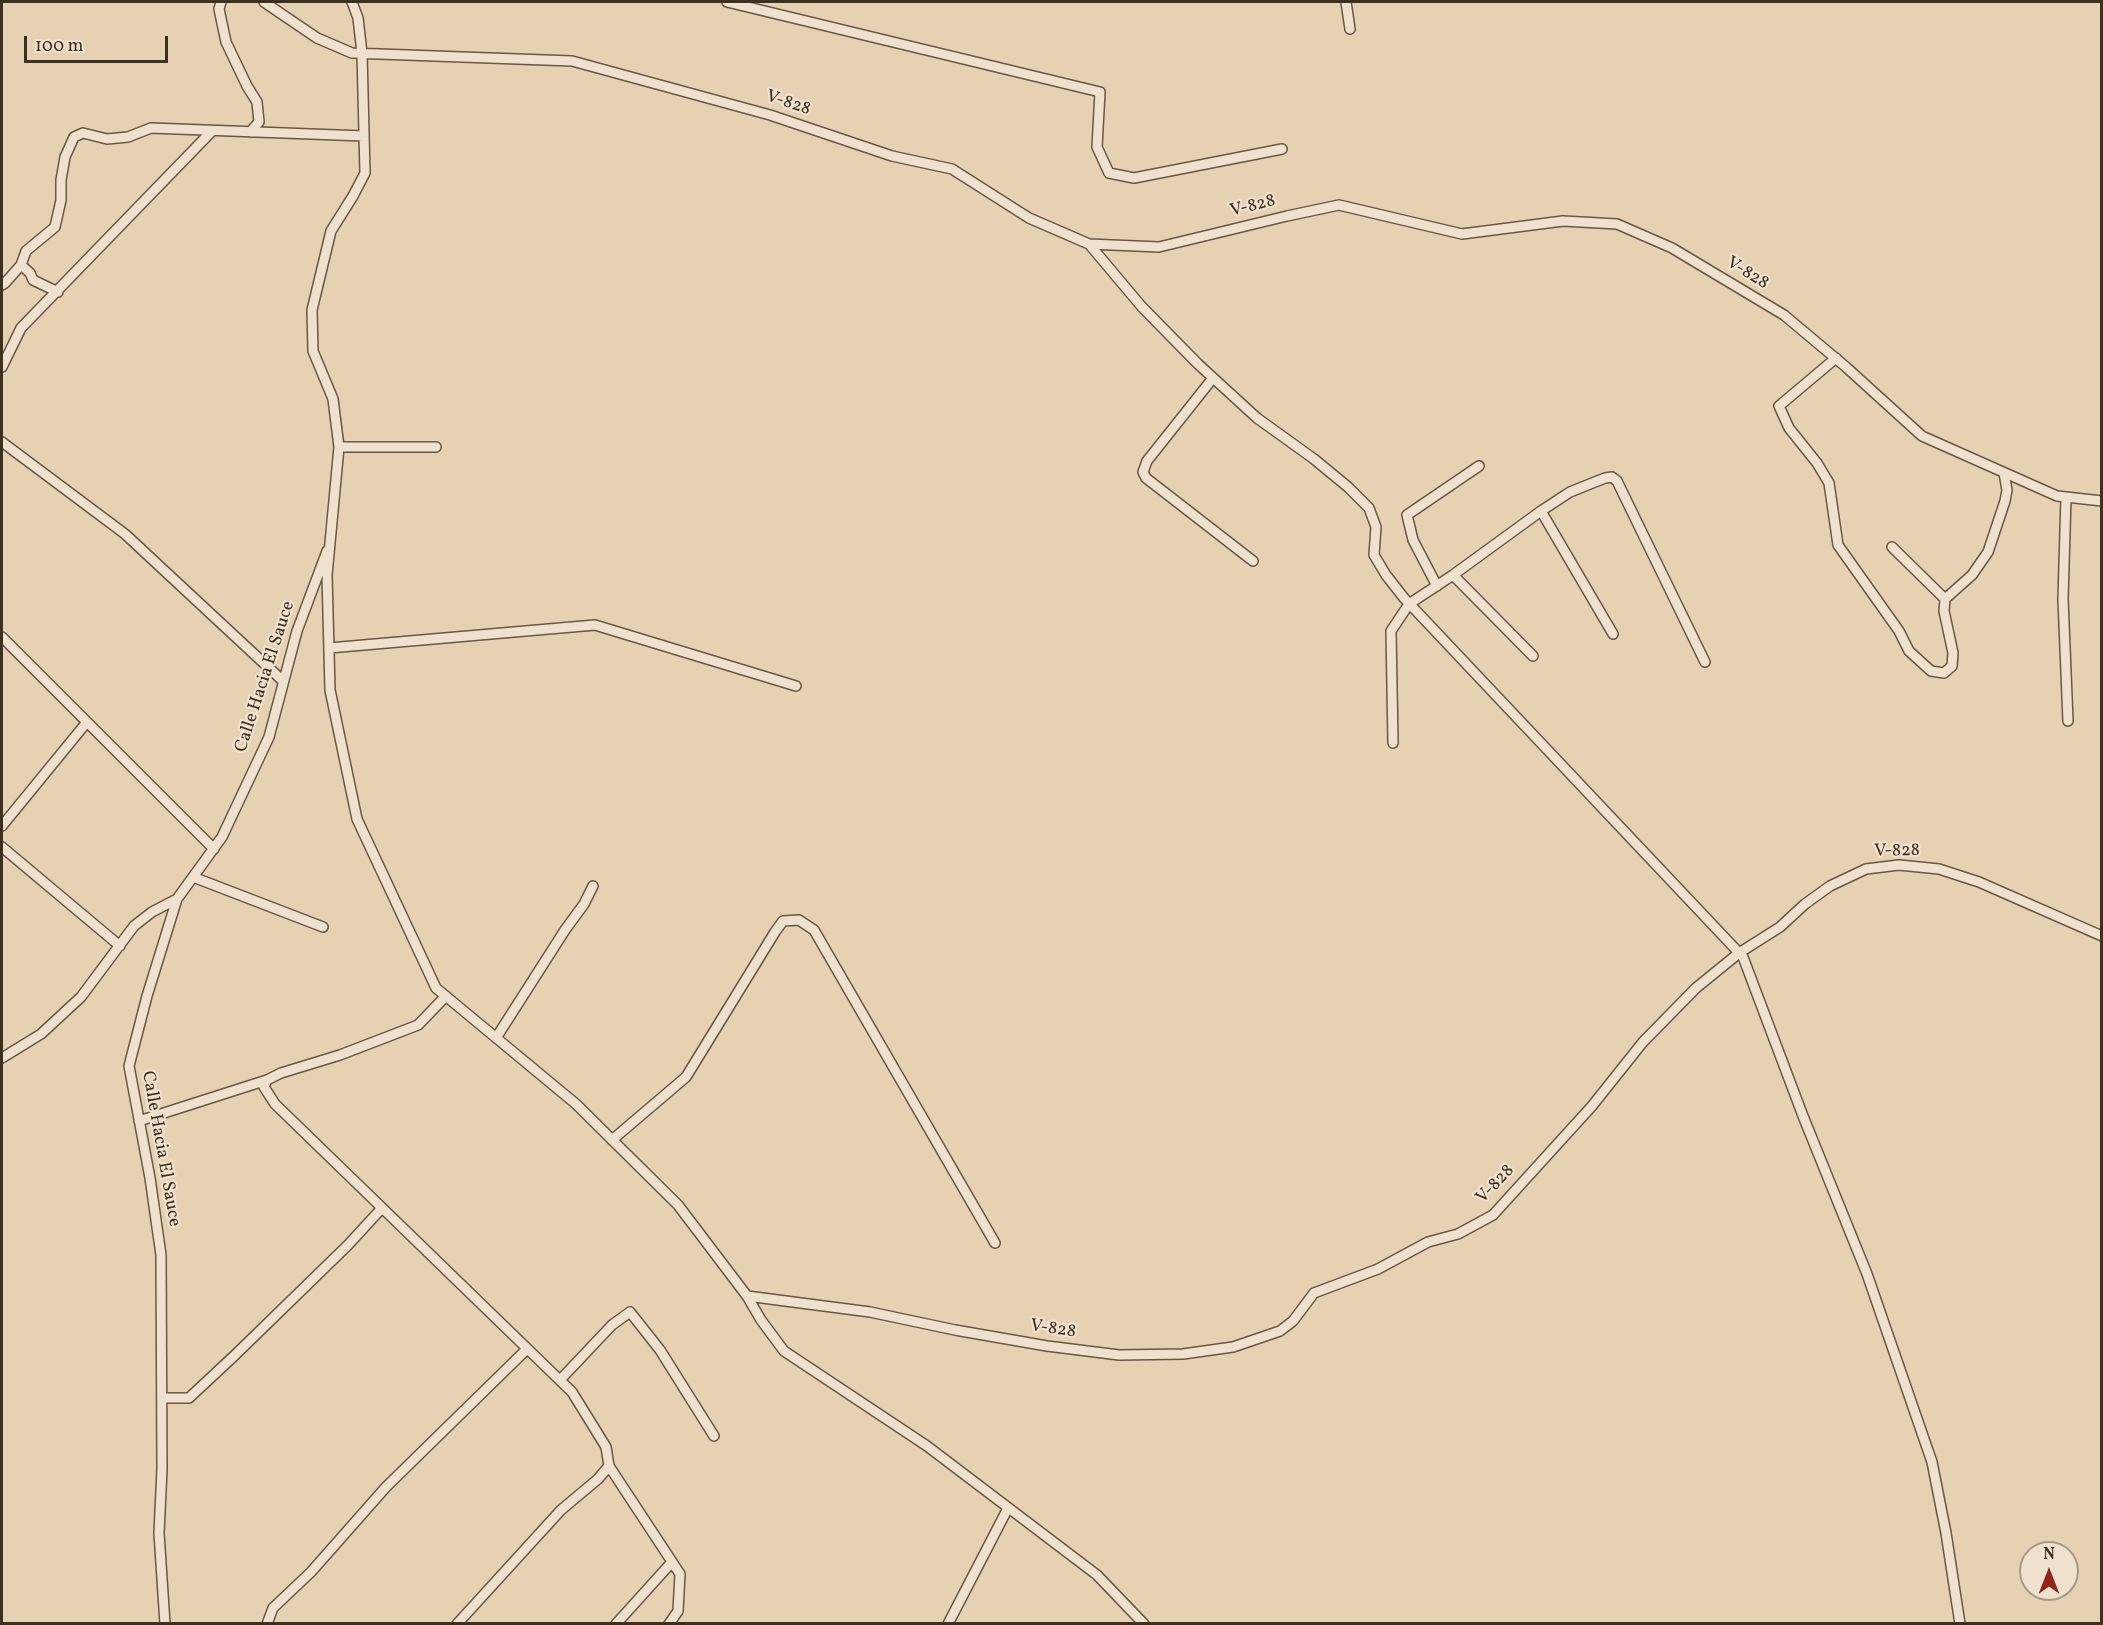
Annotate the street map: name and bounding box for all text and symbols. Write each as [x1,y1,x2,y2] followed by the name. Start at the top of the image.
[27,24,171,62] scale bar
[35,34,84,59] text: 100 m
[763,87,813,121] street label: V-828
[1228,191,1278,223] street label: V-828
[1722,253,1772,295] street label: V-828
[231,599,301,755] street label: Calle Hacia El Sauce
[1874,841,1920,863] street label: V-828
[136,1070,184,1228] street label: Calle Hacia El Sauce
[1472,1161,1520,1209] street label: V-828
[1029,1316,1077,1344] street label: V-828
[2019,1541,2079,1601] north arrow
[2043,1544,2055,1566] text: N

